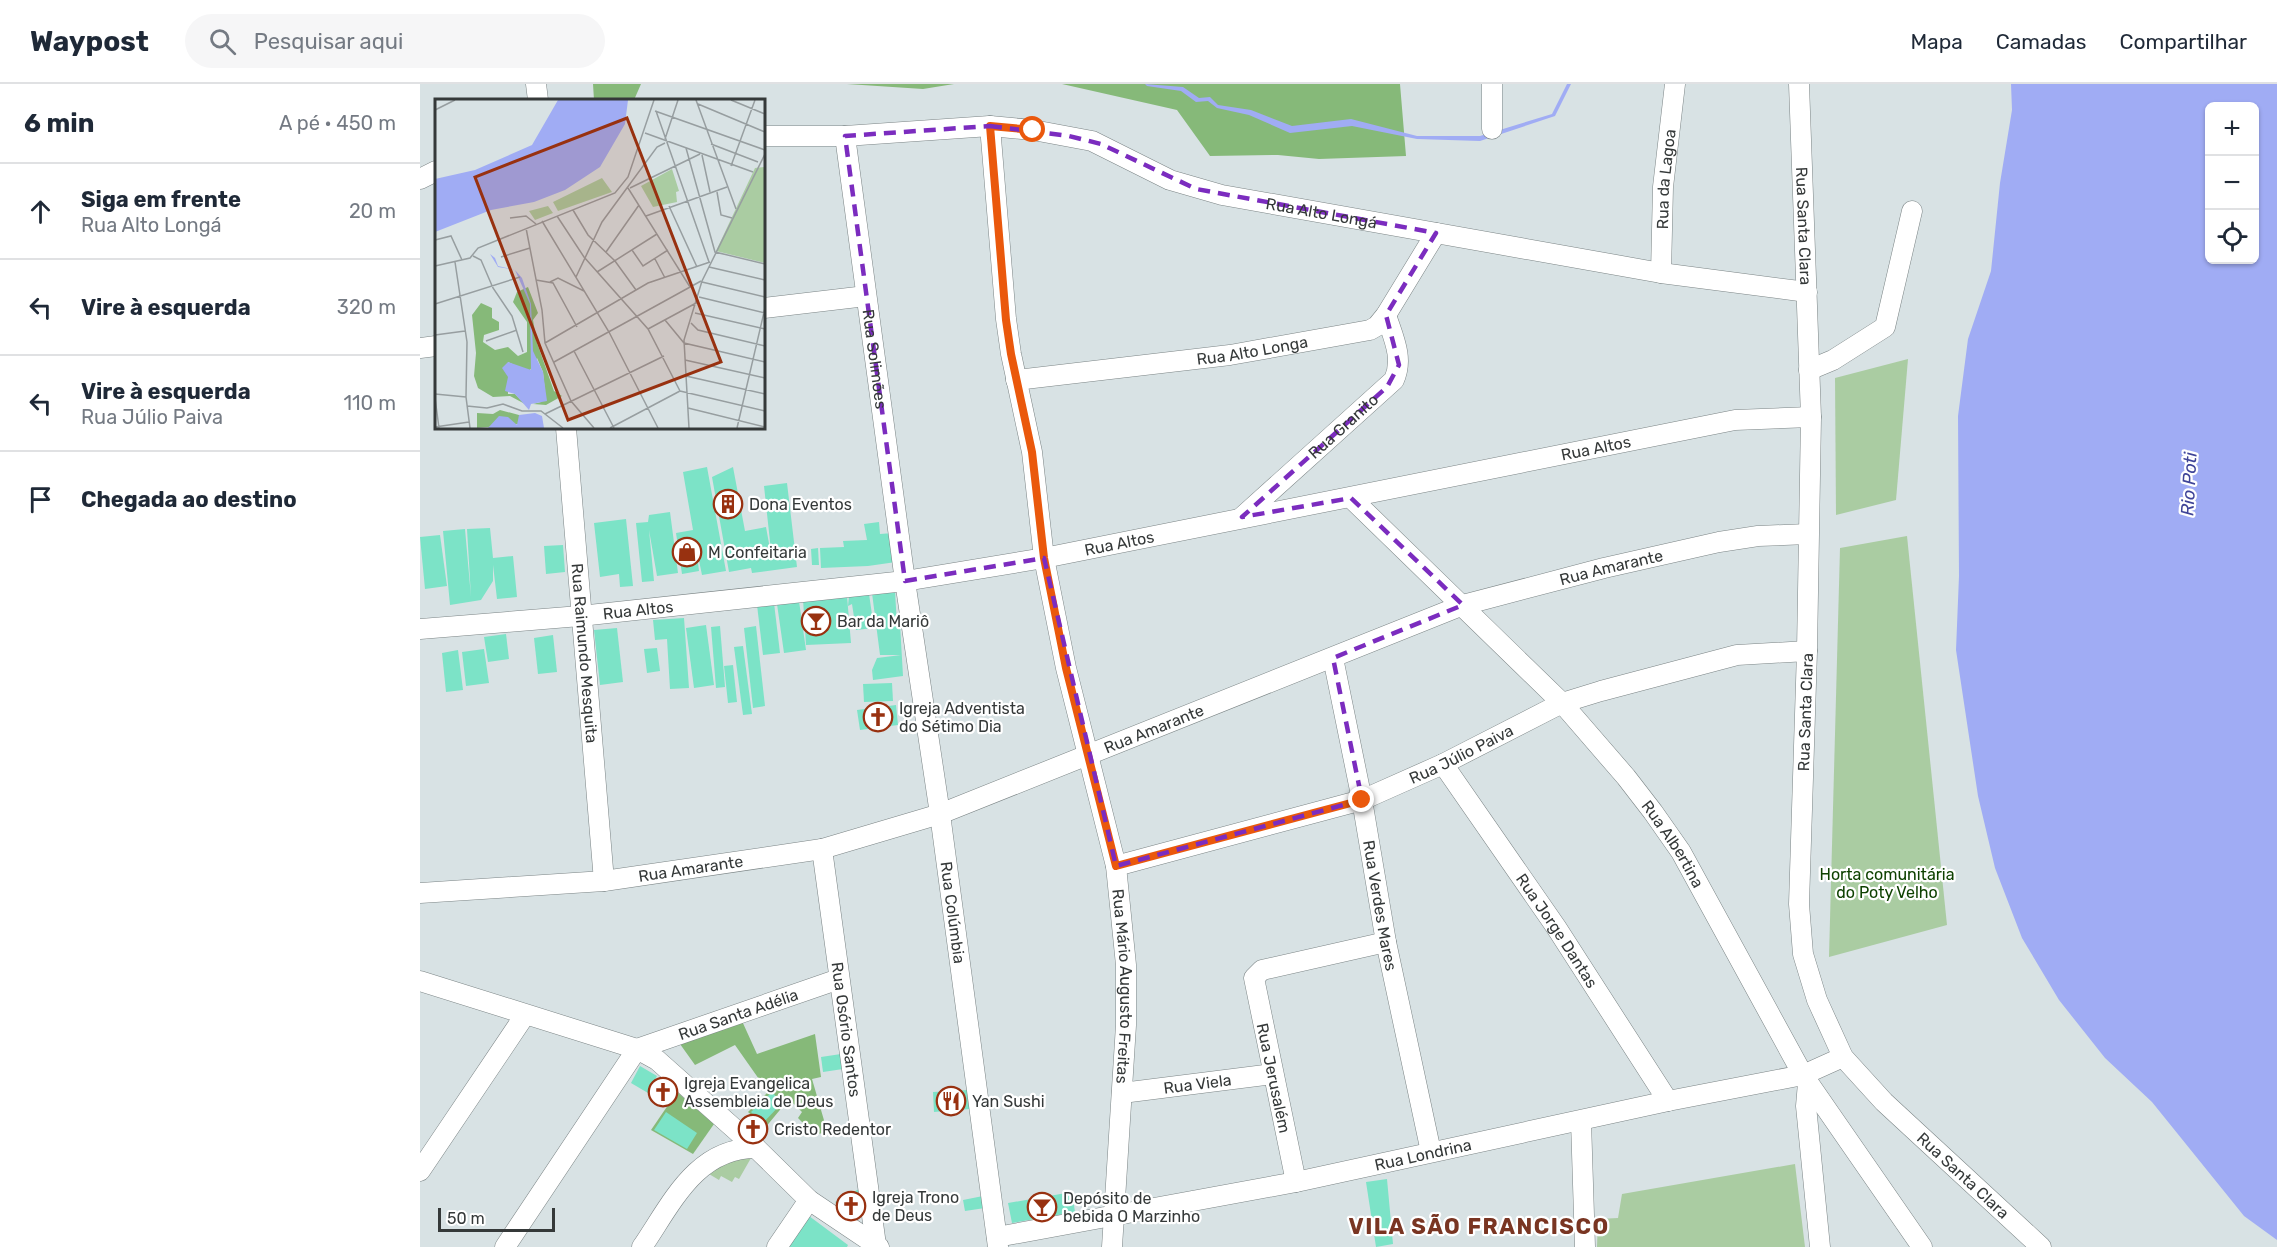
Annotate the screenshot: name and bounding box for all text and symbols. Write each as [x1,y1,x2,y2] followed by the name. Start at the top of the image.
[185,14,605,68] search box
[30,25,149,58] text: Waypost
[206,25,239,58] icon: search
[254,28,403,55] text: Pesquisar aqui
[1910,29,1963,54] text: Mapa
[1996,29,2086,54] text: Camadas
[2119,29,2247,54] text: Compartilhar
[435,99,765,429] inset map
[2205,102,2259,264] map controls
[2205,102,2259,156] button: +
[24,108,94,139] text: 6 min
[279,111,396,135] text: A pé · 450 m
[1019,116,1045,142] route start
[1653,128,1680,230] street label: Rua da Lagoa
[2205,156,2259,210] button: −
[1792,166,1815,285] street label: Rua Santa Clara
[81,186,241,213] text: Siga em frente
[1264,194,1379,232] street label: Rua Alto Longá
[24,195,57,228] icon: ahead
[349,199,396,223] text: 20 m
[2205,210,2259,264] button: locate
[81,213,222,237] text: Rua Alto Longá
[24,291,57,324] icon: left
[81,294,251,321] text: Vire à esquerda
[337,295,396,319] text: 320 m
[858,308,891,410] street label: Rua Solimões
[1195,332,1309,369] street label: Rua Alto Longa
[81,378,251,405] text: Vire à esquerda
[24,387,57,420] icon: left
[1304,390,1382,463] street label: Rua Granito
[344,391,396,415] text: 110 m
[81,405,223,429] text: Rua Júlio Paiva
[1559,432,1632,465] street label: Rua Altos
[2176,451,2202,517] water label: Rio Poti
[24,483,57,516] icon: arrive
[81,486,297,513] text: Chegada ao destino
[712,488,744,520] building icon: Dona Eventos
[749,495,852,514] place label: Dona Eventos
[1083,527,1156,560] street label: Rua Altos
[671,536,703,568] shop icon: M Confeitaria
[708,543,807,562] place label: M Confeitaria
[1557,546,1665,589] street label: Rua Amarante
[567,563,601,744] street label: Rua Raimundo Mesquita
[602,597,674,623] street label: Rua Altos
[800,605,832,637] bar icon: Bar da Mariô
[837,612,929,631] place label: Bar da Mariô
[1794,653,1817,772] street label: Rua Santa Clara
[899,699,1025,736] place label: Igreja Adventista do Sétimo Dia
[862,701,894,733] church icon: Igreja Adventista do Sétimo Dia
[1101,701,1207,758] street label: Rua Amarante
[1406,721,1517,788] street label: Rua Júlio Paiva
[1348,786,1374,812] route end
[1637,797,1708,891] street label: Rua Albertina
[1359,839,1401,973] street label: Rua Verdes Mares
[637,852,745,886] street label: Rua Amarante
[936,860,969,965] street label: Rua Colúmbia
[1819,865,1955,902] park label: Horta comunitária do Poty Velho
[1512,870,1602,992] street label: Rua Jorge Dantas
[1108,888,1135,1084] street label: Rua Mário Augusto Freitas
[827,961,865,1098] street label: Rua Osório Santos
[676,985,801,1044] street label: Rua Santa Adélia
[1253,1021,1294,1135] street label: Rua Jerusalém
[1162,1070,1233,1098] street label: Rua Viela
[684,1074,833,1111] place label: Igreja Evangelica Assembleia de Deus
[647,1076,679,1108] church icon: Igreja Evangelica Assembleia de Deus
[935,1085,967,1117] restaurant icon: Yan Sushi
[972,1092,1045,1111] place label: Yan Sushi
[737,1113,769,1145] church icon: Cristo Redentor
[774,1120,891,1139] place label: Cristo Redentor
[1913,1128,2013,1223] street label: Rua Santa Clara
[1373,1135,1473,1175] street label: Rua Londrina
[872,1188,959,1225] place label: Igreja Trono de Deus
[1063,1189,1200,1226] place label: Depósito de bebida O Marzinho
[835,1190,867,1222] church icon: Igreja Trono de Deus
[1026,1191,1058,1223] bar icon: Depósito de bebida O Marzinho
[438,1205,555,1232] scale bar
[447,1209,485,1228] text: 50 m
[1348,1213,1610,1240] district label: VILA SÃO FRANCISCO

